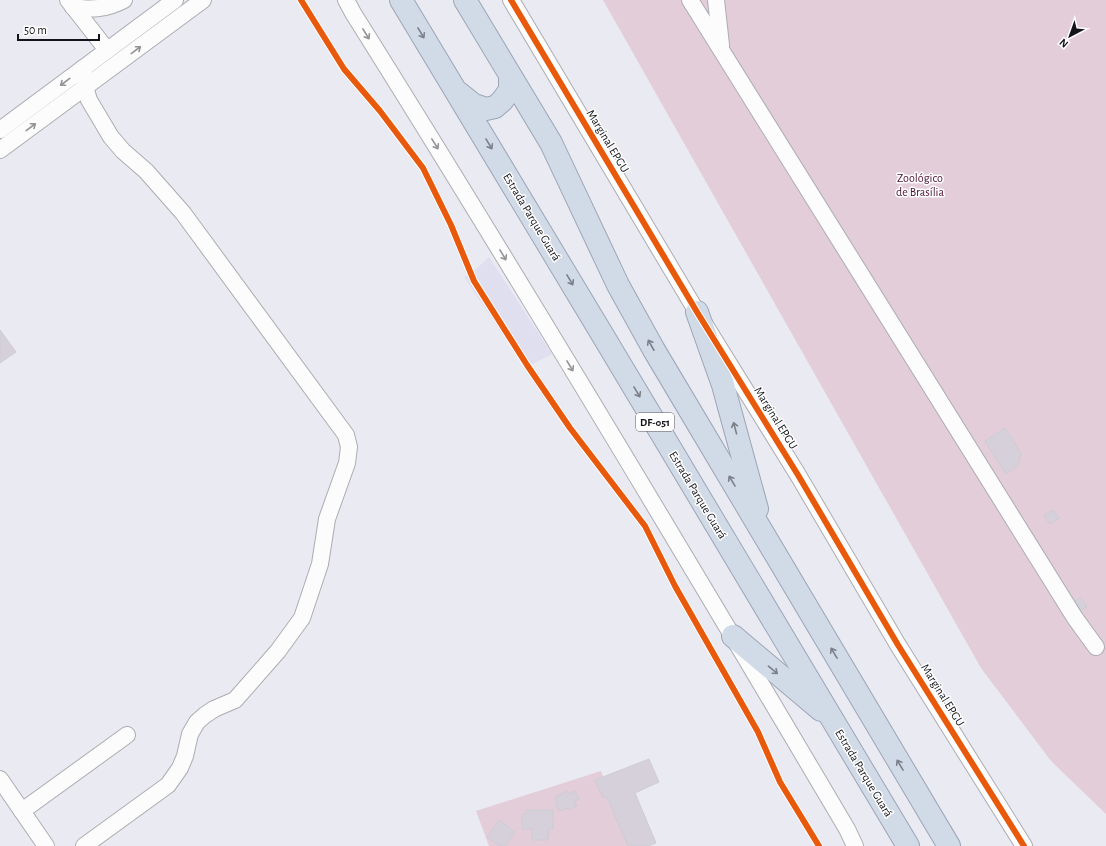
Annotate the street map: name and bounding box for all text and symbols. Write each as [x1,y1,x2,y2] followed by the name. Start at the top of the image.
[18,16,99,42] scale bar
[1050,16,1090,56] north arrow
[24,24,47,36] text: 50 m
[418,27,426,39] one-way arrow
[361,28,370,39] one-way arrow
[1057,37,1070,50] text: N
[130,45,141,54] one-way arrow
[59,77,70,86] one-way arrow
[585,108,631,174] street label: Marginal EPGU
[26,123,37,131] one-way arrow
[431,138,439,149] one-way arrow
[485,138,493,150] one-way arrow
[501,171,563,263] street label: Estrada Parque Guará
[896,172,945,198] park label: Zoológico de Brasília
[499,249,507,261] one-way arrow
[566,274,574,285] one-way arrow
[647,339,654,351] one-way arrow
[566,360,574,372] one-way arrow
[633,385,641,397] one-way arrow
[752,385,800,451] street label: Marginal EPGU
[636,413,674,431] road number: DF-051
[730,422,738,435] one-way arrow
[667,449,729,541] street label: Estrada Parque Guará
[727,475,735,487] one-way arrow
[829,647,837,659] one-way arrow
[919,662,967,728] street label: Marginal EPGU
[768,666,779,675] one-way arrow
[833,727,895,819] street label: Estrada Parque Guará
[896,759,904,771] one-way arrow

